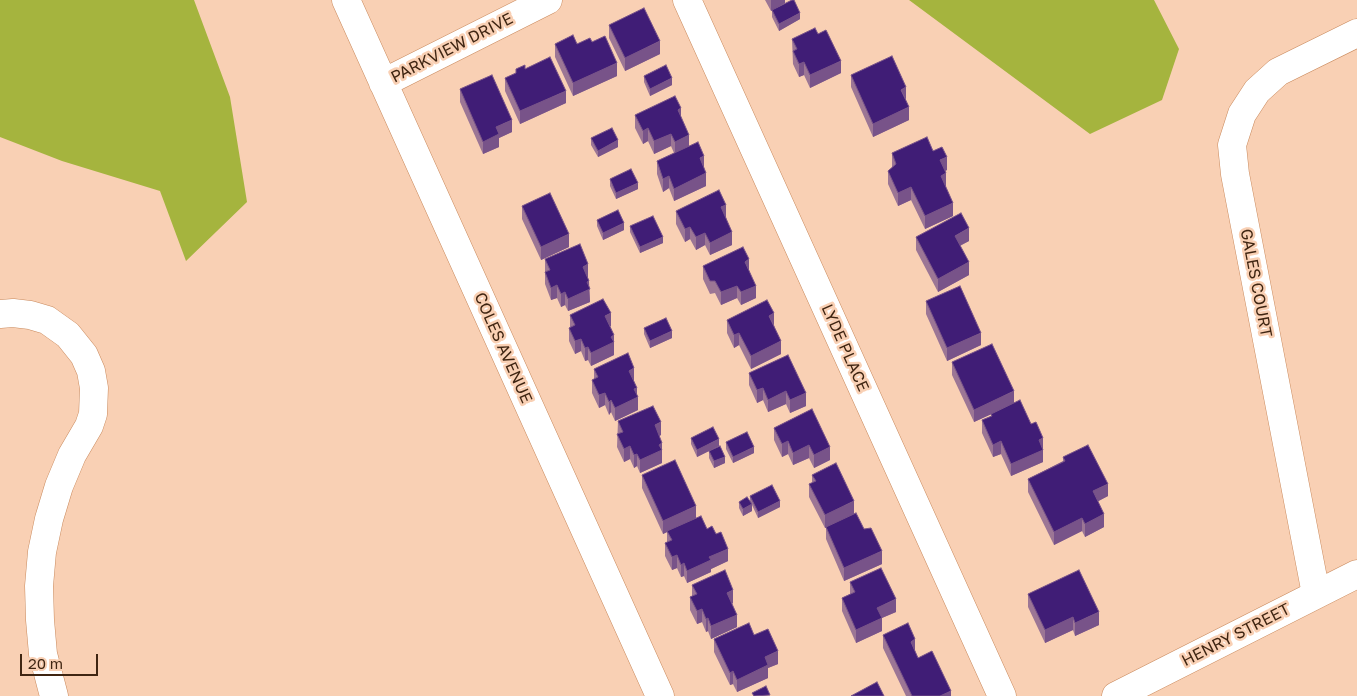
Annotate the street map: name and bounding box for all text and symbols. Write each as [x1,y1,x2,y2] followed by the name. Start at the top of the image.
[388,9,516,87] street label: PARKVIEW DRIVE
[1236,227,1276,339] street label: GALES COURT
[470,290,536,406] street label: COLES AVENUE
[817,301,873,395] street label: LYDE PLACE
[1179,599,1293,671] street label: HENRY STREET
[22,644,100,676] scale bar
[28,654,63,672] text: 20 m

